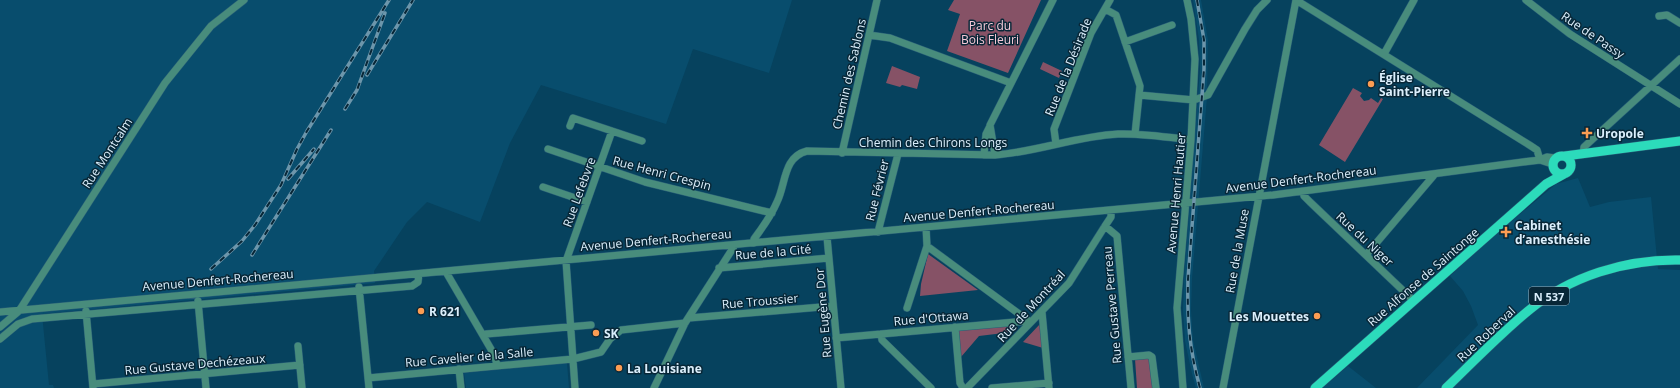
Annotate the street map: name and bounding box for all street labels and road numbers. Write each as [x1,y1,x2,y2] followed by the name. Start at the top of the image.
[1558,7,1629,63] street label: Rue de Passy
[1041,15,1096,119] street label: Rue de la Désirade
[828,17,870,131] street label: Chemin des Sablons
[78,114,136,192] street label: Rue Montcalm
[1162,132,1190,254] street label: Avenue Henri Hautier
[859,134,1008,151] street label: Chemin des Chirons Longs
[611,152,713,194] street label: Rue Henri Crespin
[558,154,600,229] street label: Rue Lefebvre
[861,157,893,223] street label: Rue Février
[1225,161,1377,197] street label: Avenue Denfert-Rochereau
[903,196,1055,226] street label: Avenue Denfert-Rochereau
[1221,207,1253,294] street label: Rue de la Muse
[1333,208,1397,270] street label: Rue du Niger
[1364,224,1482,330] street label: Rue Alfonse de Saintonge
[580,225,732,255] street label: Avenue Denfert-Rochereau
[734,240,812,264] street label: Rue de la Cité
[1098,246,1126,364] street label: Rue Gustave Perreau
[142,265,294,295] street label: Avenue Denfert-Rochereau
[993,266,1069,346] street label: Rue de Montréal
[811,267,835,359] street label: Rue Eugène Dor
[1529,287,1569,305] road number: N 537
[721,289,799,313] street label: Rue Troussier
[1453,303,1519,365] street label: Rue Roberval
[893,306,969,330] street label: Rue d'Ottawa
[404,343,534,371] street label: Rue Cavelier de la Salle
[124,349,267,379] street label: Rue Gustave Dechézeaux

